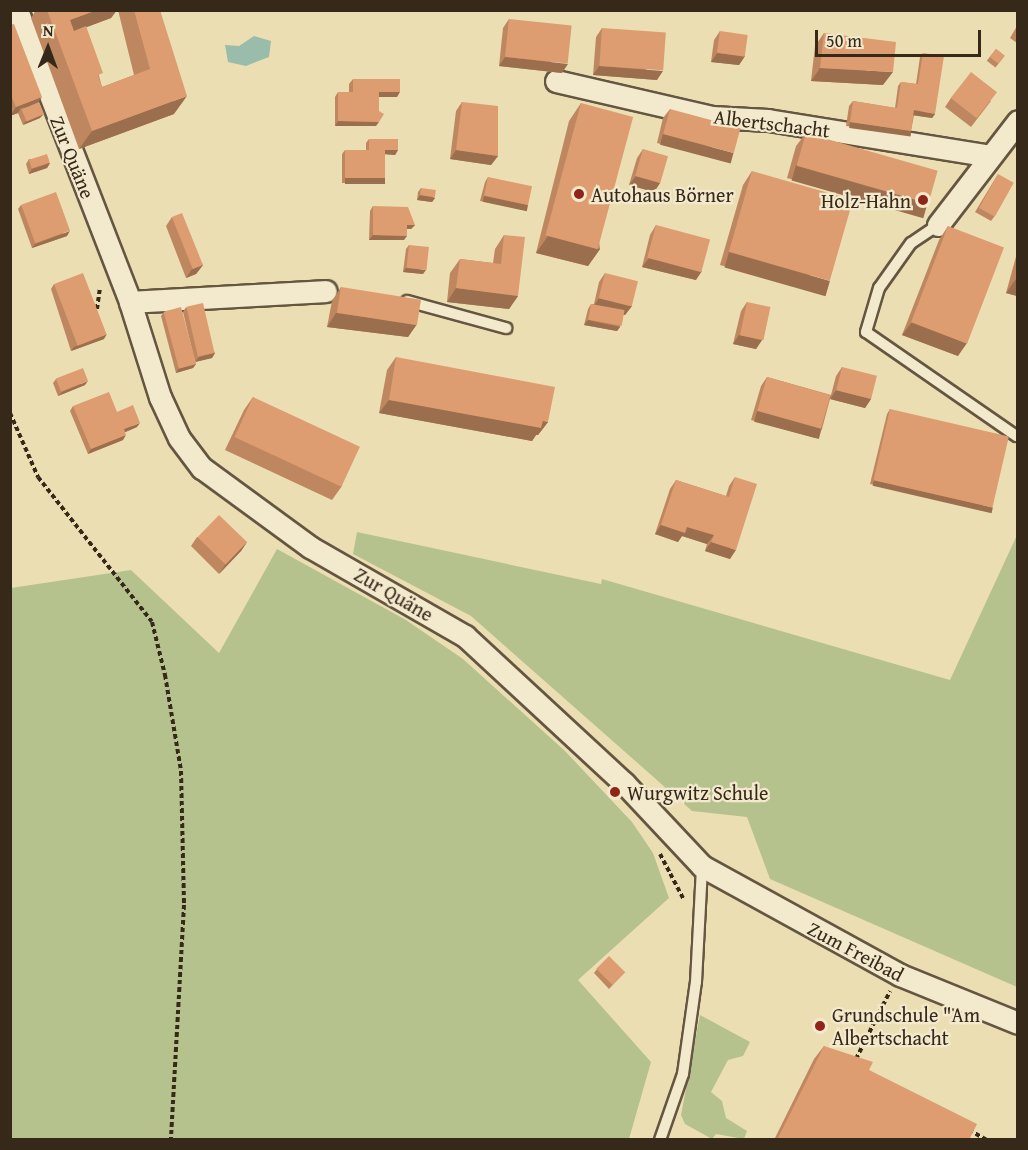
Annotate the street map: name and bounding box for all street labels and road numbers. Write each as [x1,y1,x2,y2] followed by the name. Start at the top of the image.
[713,104,831,142] street label: Albertschacht
[46,112,100,202] street label: Zur Quäne
[350,562,438,626] street label: Zur Quäne
[804,916,908,986] street label: Zum Freibad

